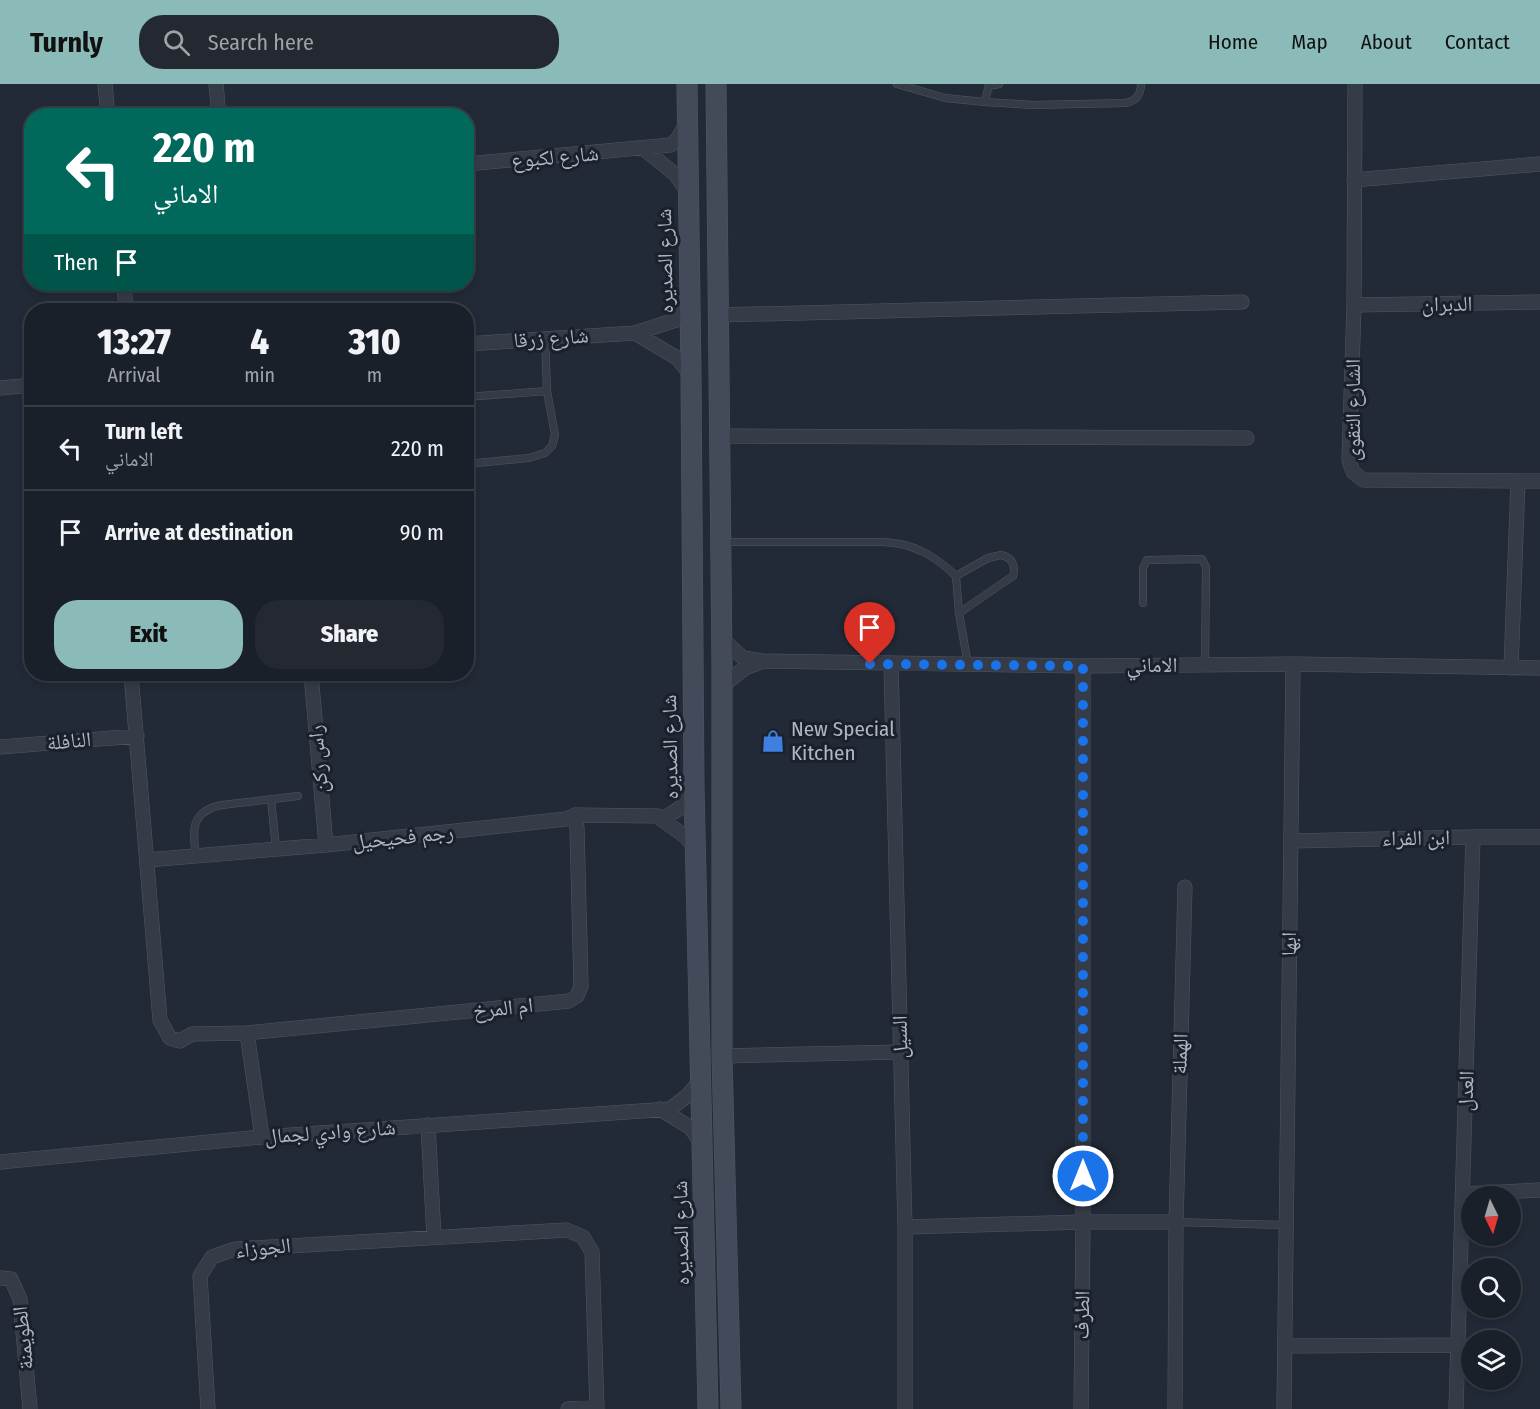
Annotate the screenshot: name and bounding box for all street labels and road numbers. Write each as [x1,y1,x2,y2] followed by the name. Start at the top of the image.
[510,140,600,174] street label: شارع لكبوع
[651,208,679,314] street label: شارع الصديره
[1421,291,1473,317] street label: الدبران
[513,322,589,354] street label: شارع زرقا
[1340,359,1366,461] street label: الشارع التقوى
[1127,652,1177,681] street label: الاماني
[656,694,684,800] street label: شارع الصديره
[302,724,334,794] street label: راس ركن
[46,726,92,756] street label: النافلة
[351,819,455,856] street label: رجم فحيحيل
[1382,824,1450,852] street label: ابن الفراء
[1276,932,1302,956] street label: ابها
[472,992,534,1025] street label: ام المرخ
[887,1015,913,1059] street label: السيل
[1166,1033,1194,1075] street label: الهملة
[1452,1070,1480,1112] street label: العدل
[264,1114,397,1153] street label: شارع وادي لجمال
[667,1180,695,1286] street label: شارع الصديره
[234,1232,292,1264] street label: الجوزاء
[1069,1290,1095,1340] street label: الطرف
[7,1305,39,1371] street label: الطويمنة

